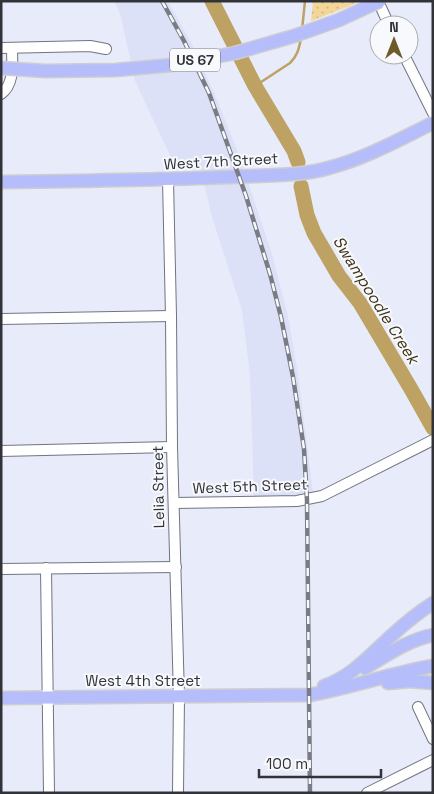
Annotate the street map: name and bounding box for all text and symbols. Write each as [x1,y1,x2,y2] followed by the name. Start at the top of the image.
[369,15,419,65] north arrow
[389,18,399,36] text: N
[170,48,220,72] road number: US 67
[163,149,279,173] street label: West 7th Street
[328,232,425,370] water label: Swampoodle Creek
[148,445,168,529] street label: Lelia Street
[192,474,308,498] street label: West 5th Street
[85,671,201,690] street label: West 4th Street
[259,746,382,778] scale bar
[266,754,308,773] text: 100 m

